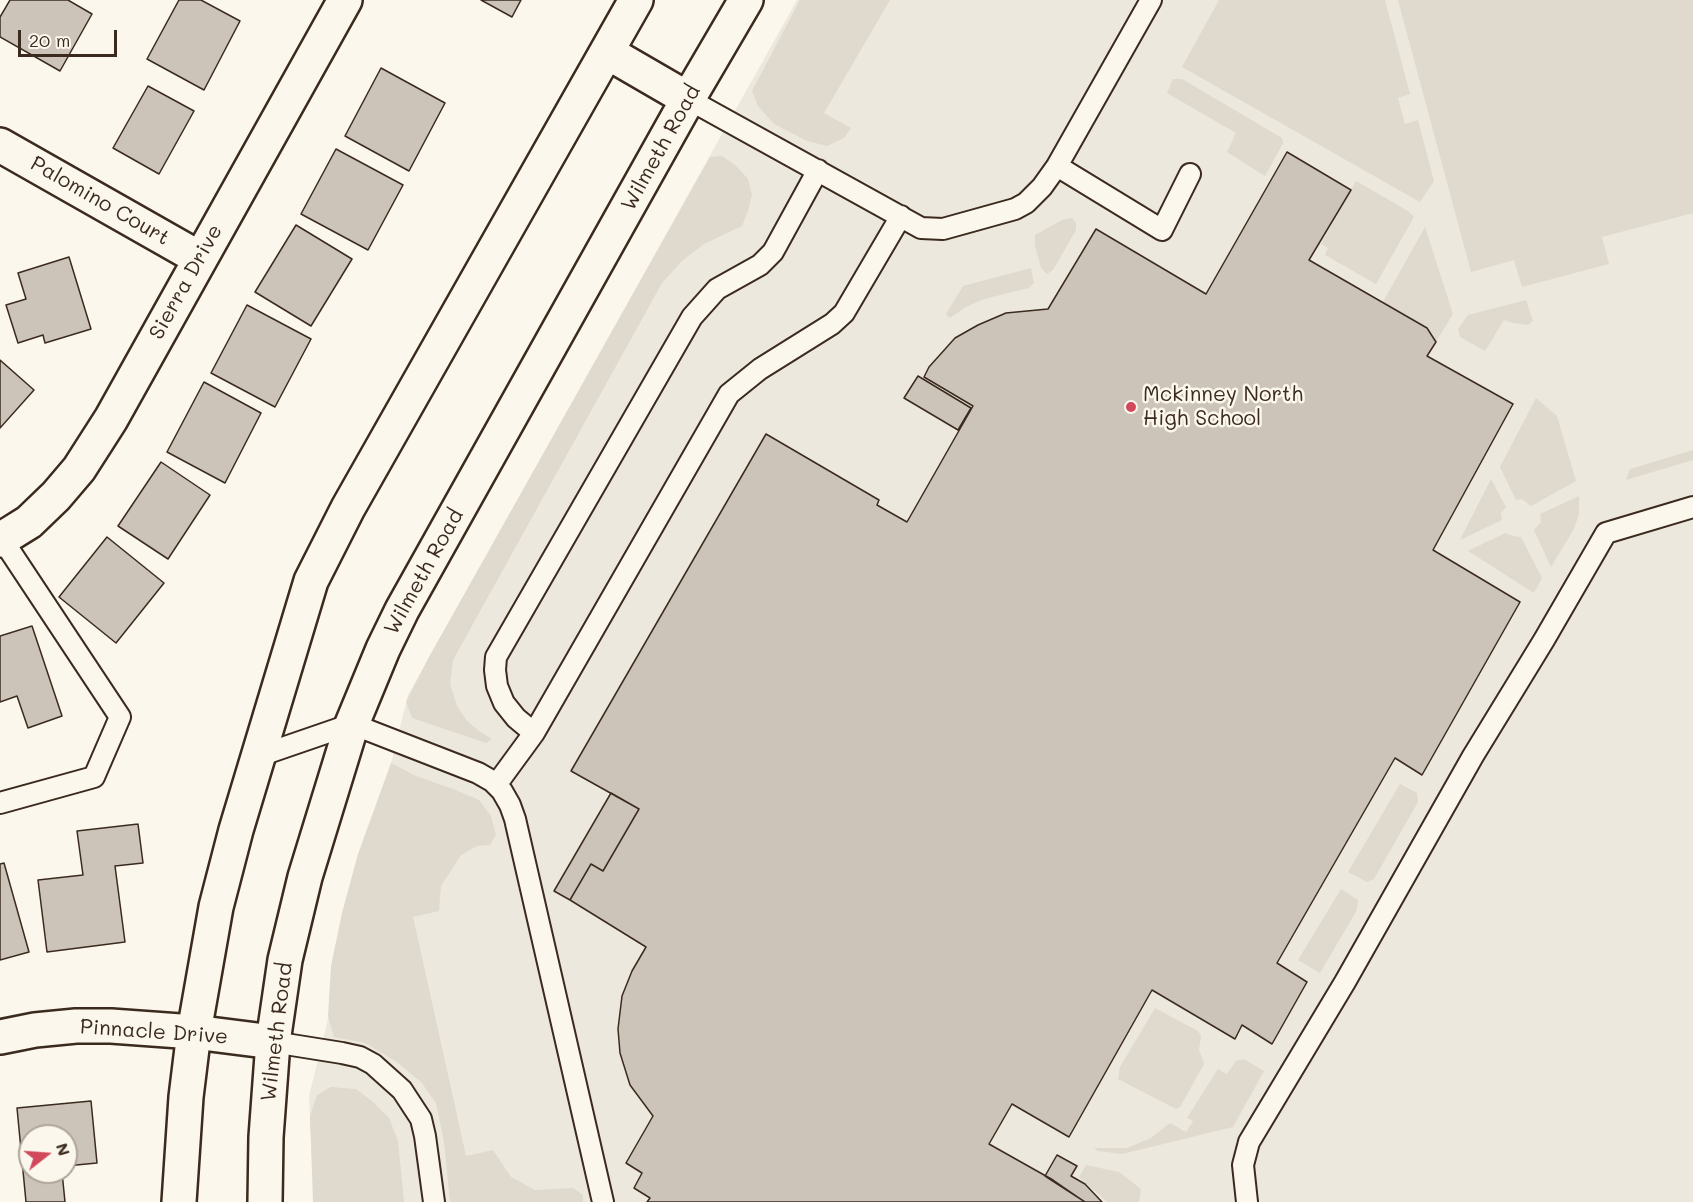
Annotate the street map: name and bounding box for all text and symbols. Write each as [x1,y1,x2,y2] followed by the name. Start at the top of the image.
[21,18,120,56] scale bar
[29,28,70,52] text: 20 m
[616,81,706,215] street label: Wilmeth Road
[26,151,174,251] street label: Palomino Court
[144,220,228,344] street label: Sierra Drive
[1143,382,1303,432] place label: Mckinney North High School
[1124,400,1138,414] marker: Mckinney North High School
[379,505,469,639] street label: Wilmeth Road
[256,961,298,1103] street label: Wilmeth Road
[79,1014,229,1050] street label: Pinnacle Drive
[18,1124,78,1184] north arrow
[52,1140,76,1158] text: N

